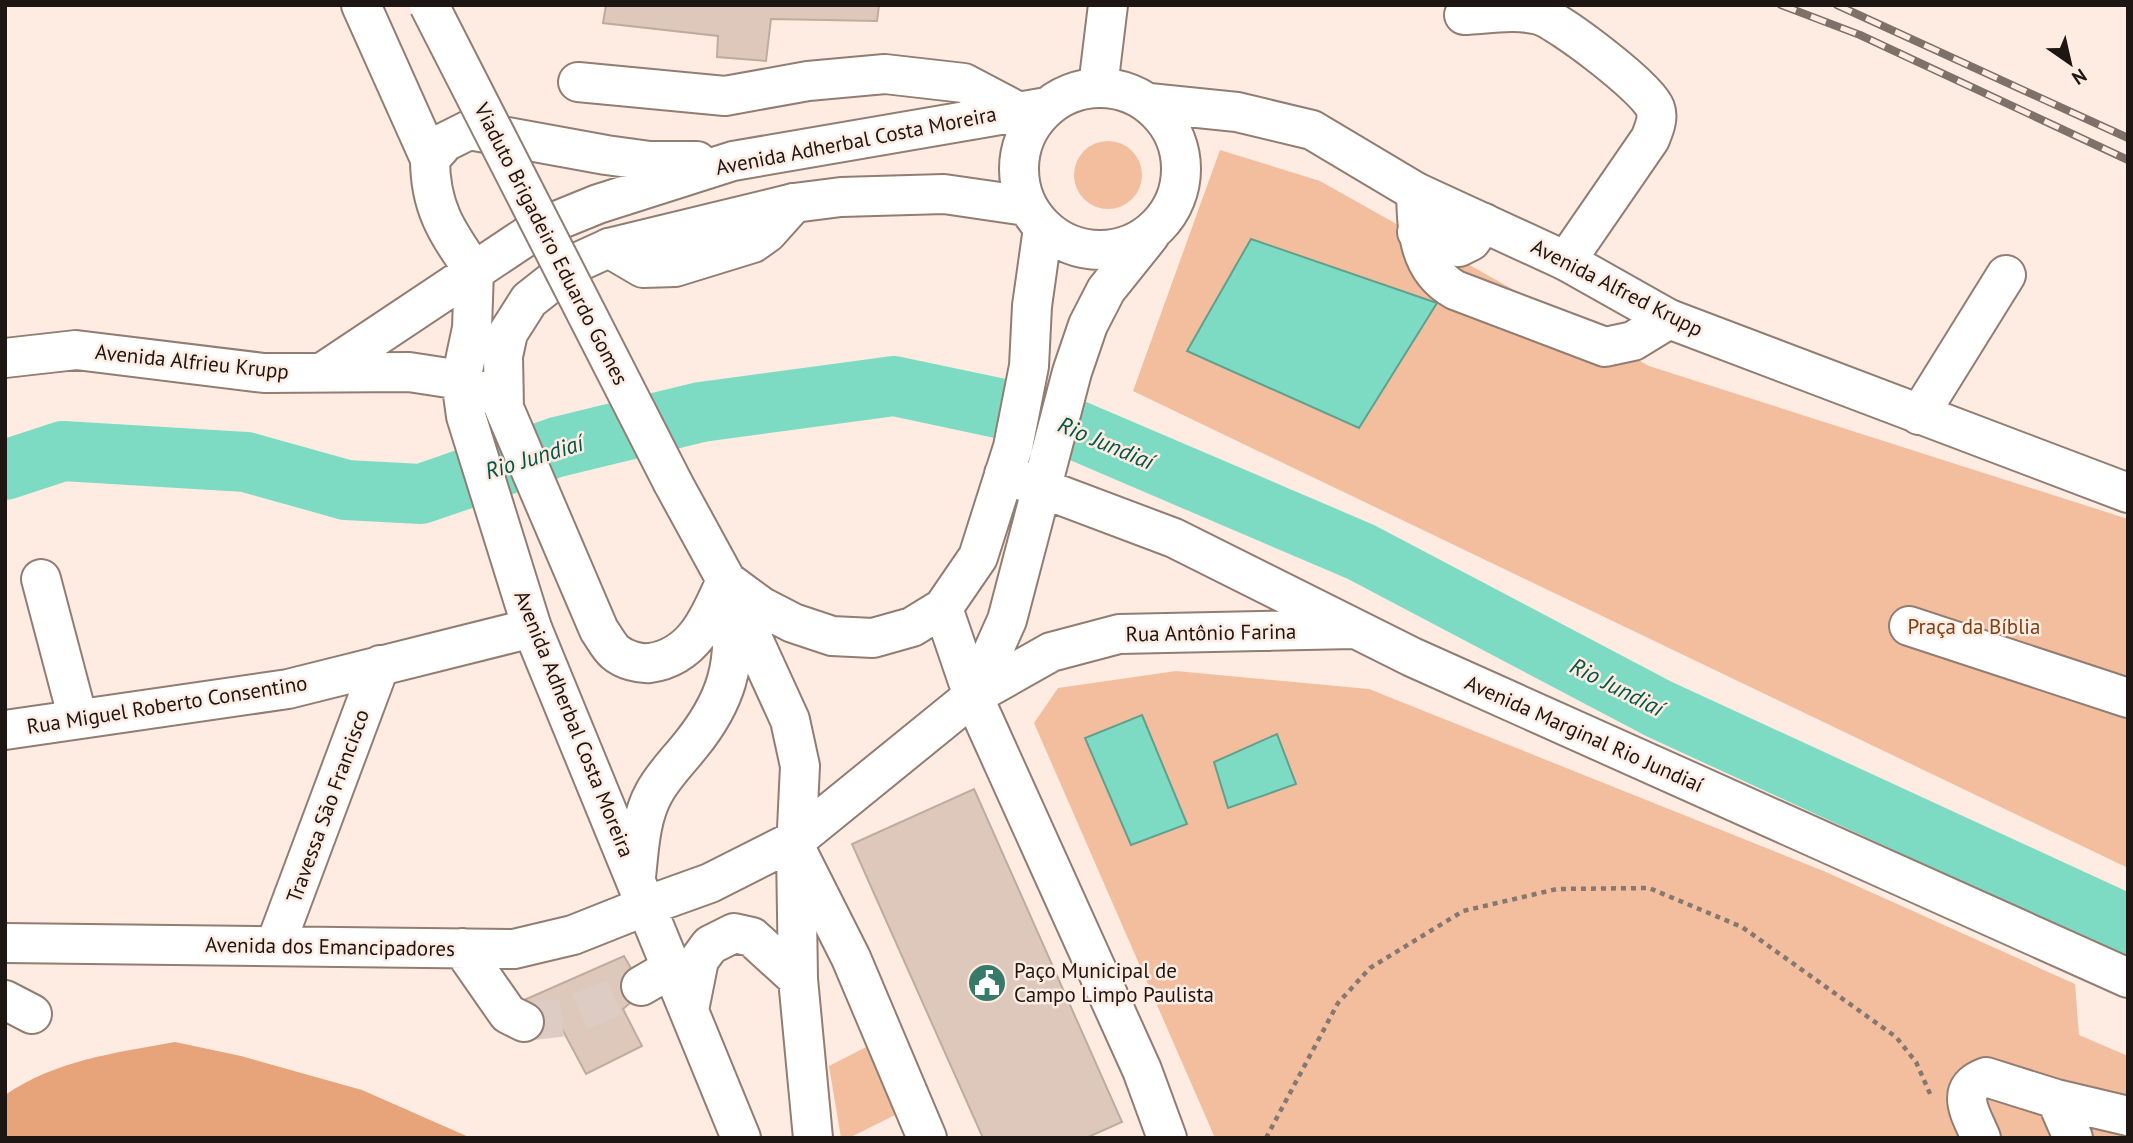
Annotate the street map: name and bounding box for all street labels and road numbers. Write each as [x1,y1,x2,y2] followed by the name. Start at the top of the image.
[468,97,635,389] street label: Viaduto Brigadeiro Eduardo Gomes
[713,100,999,181] street label: Avenida Adherbal Costa Moreira
[1527,233,1708,343] street label: Avenida Alfred Krupp
[94,338,290,385] street label: Avenida Alfrieu Krupp
[508,586,640,861] street label: Avenida Adherbal Costa Moreira
[1125,618,1297,647] street label: Rua Antônio Farina
[25,669,309,740] street label: Rua Miguel Roberto Consentino
[1461,669,1708,799] street label: Avenida Marginal Rio Jundiaí
[280,705,375,906] street label: Travessa São Francisco
[205,931,455,962] street label: Avenida dos Emancipadores

